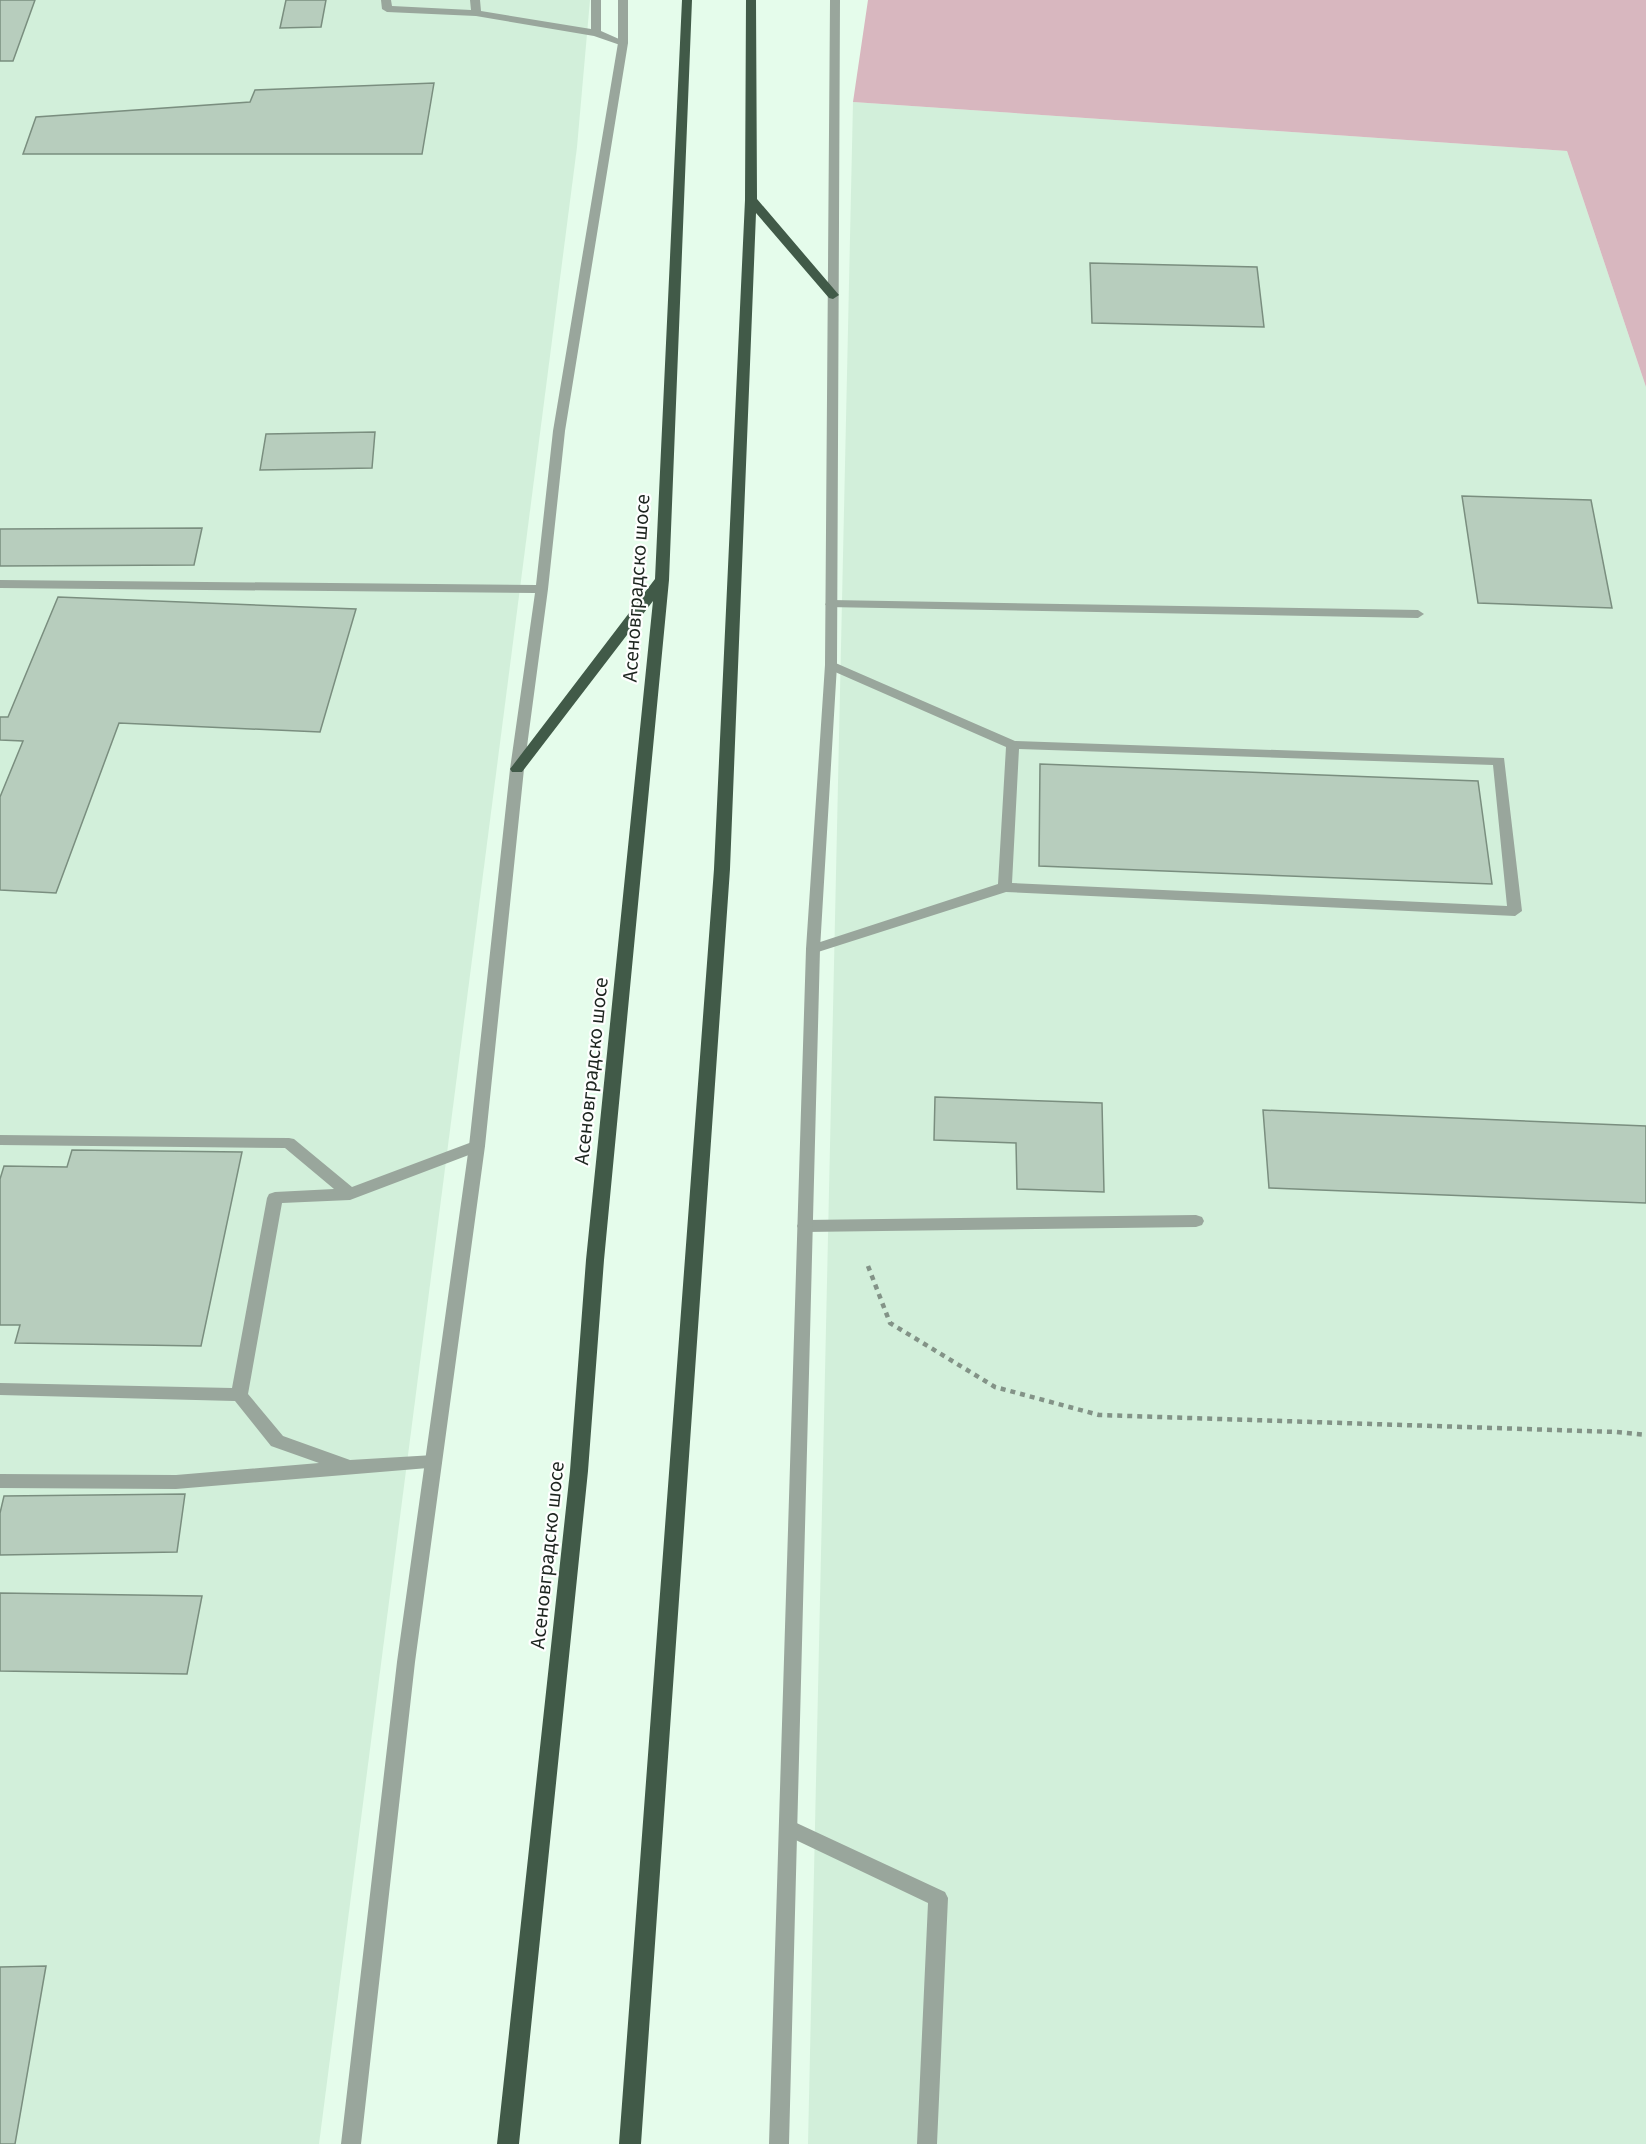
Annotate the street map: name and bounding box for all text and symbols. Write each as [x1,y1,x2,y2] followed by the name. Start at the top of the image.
[614,493,658,683] street label: Асеновградско шосе
[566,976,616,1166] street label: Асеновградско шосе
[522,1460,572,1650] street label: Асеновградско шосе

